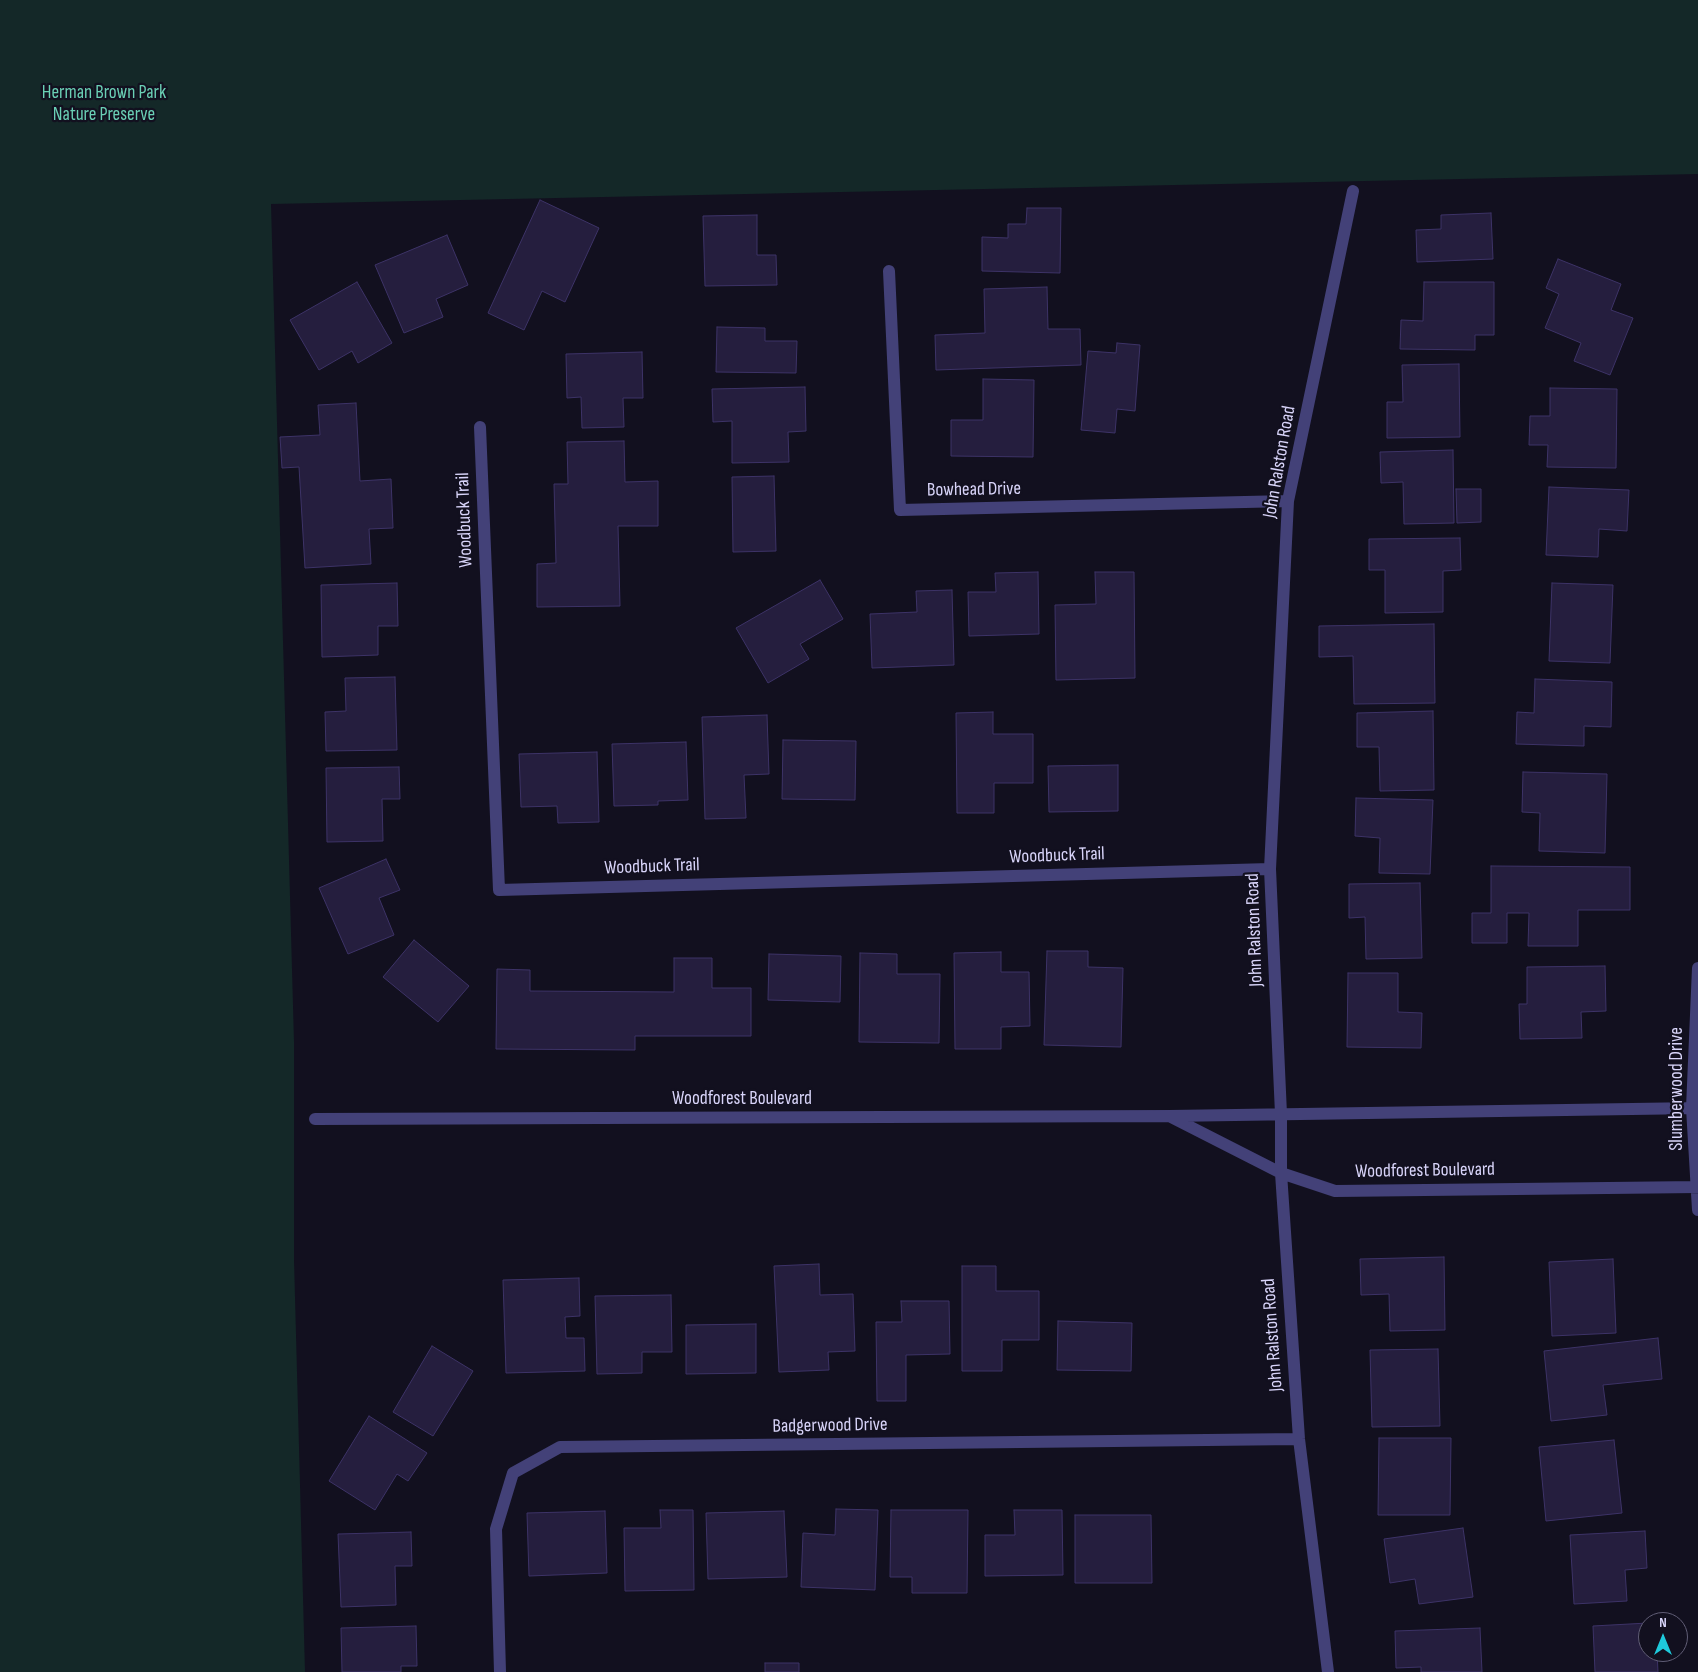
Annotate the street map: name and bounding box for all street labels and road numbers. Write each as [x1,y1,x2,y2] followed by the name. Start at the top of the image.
[1259,404,1301,520] street label: John Ralston Road
[452,472,478,568] street label: Woodbuck Trail
[927,478,1021,502] street label: Bowhead Drive
[1009,843,1105,869] street label: Woodbuck Trail
[604,854,700,880] street label: Woodbuck Trail
[1242,873,1268,987] street label: John Ralston Road
[1666,1027,1688,1151] street label: Slumberwood Drive
[672,1088,812,1110] street label: Woodforest Boulevard
[1355,1158,1495,1184] street label: Woodforest Boulevard
[1258,1278,1288,1392] street label: John Ralston Road
[772,1414,888,1438] street label: Badgerwood Drive

